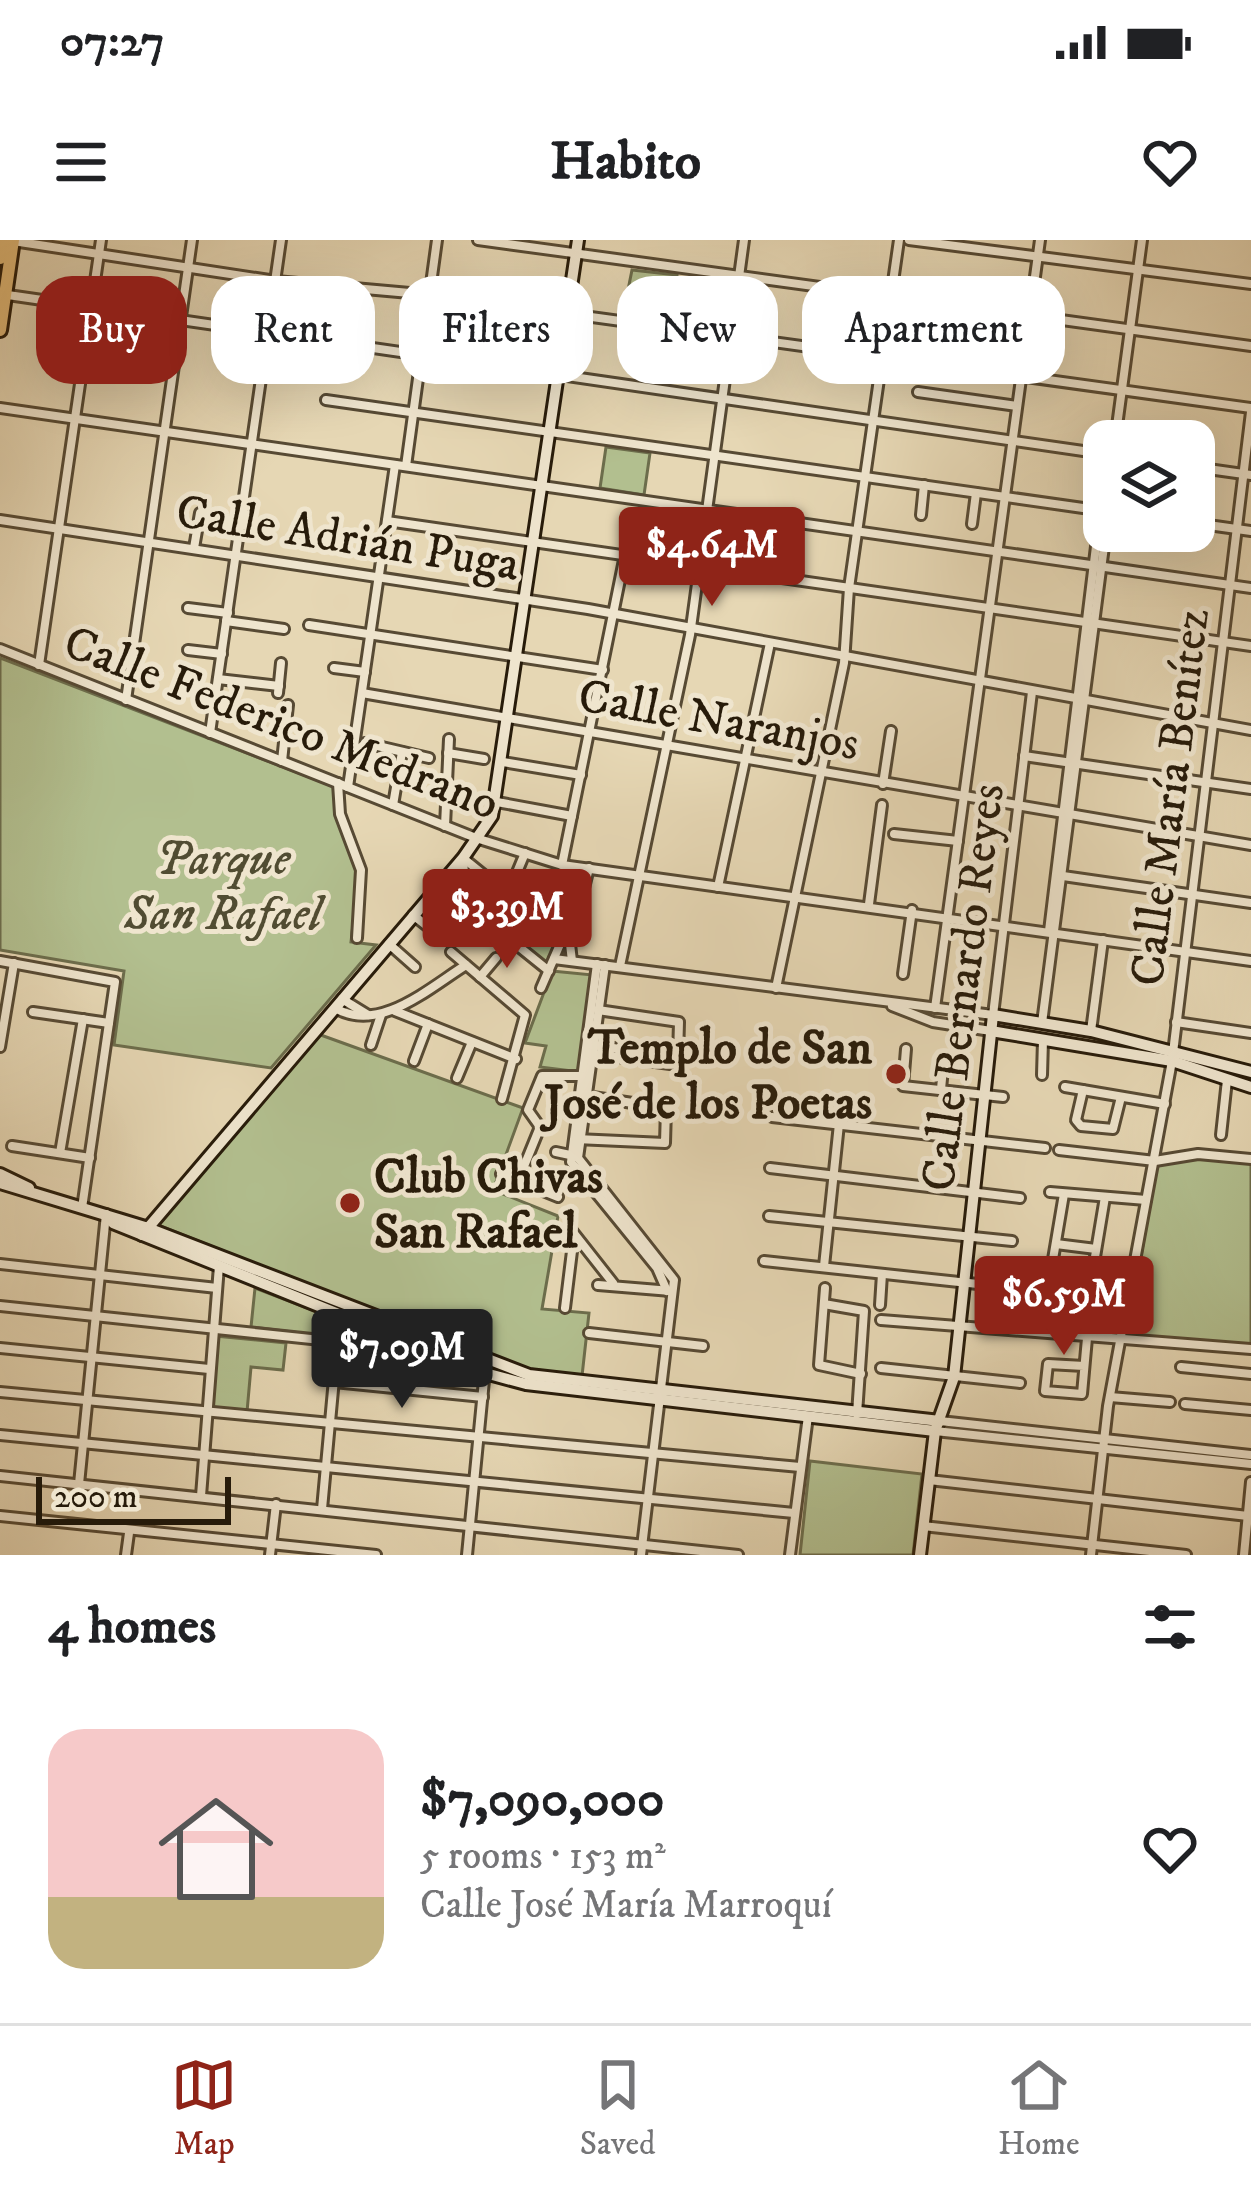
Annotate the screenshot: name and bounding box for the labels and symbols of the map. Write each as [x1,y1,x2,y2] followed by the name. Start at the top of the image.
[172,482,524,596] street label: Calle Adrián Puga
[614,507,810,609] pin: $4.64M
[1118,605,1224,990] street label: Calle María Benítez
[55,613,507,834] street label: Calle Federico Medrano
[573,667,864,775] street label: Calle Naranjos
[909,780,1019,1195] street label: Calle Bernardo Reyes
[123,830,326,945] park label: Parque San Rafael
[409,869,605,971] pin: $3.39M
[539,1019,873,1134] place label: Templo de San José de los Poetas
[883,1061,909,1087] marker: Templo de San José de los Poetas
[374,1148,603,1263] place label: Club Chivas San Rafael
[337,1190,363,1216] marker: Club Chivas San Rafael
[966,1256,1162,1358] pin: $6.59M
[304,1309,500,1411] pin: $7.09M
[36,1471,231,1524] scale bar

